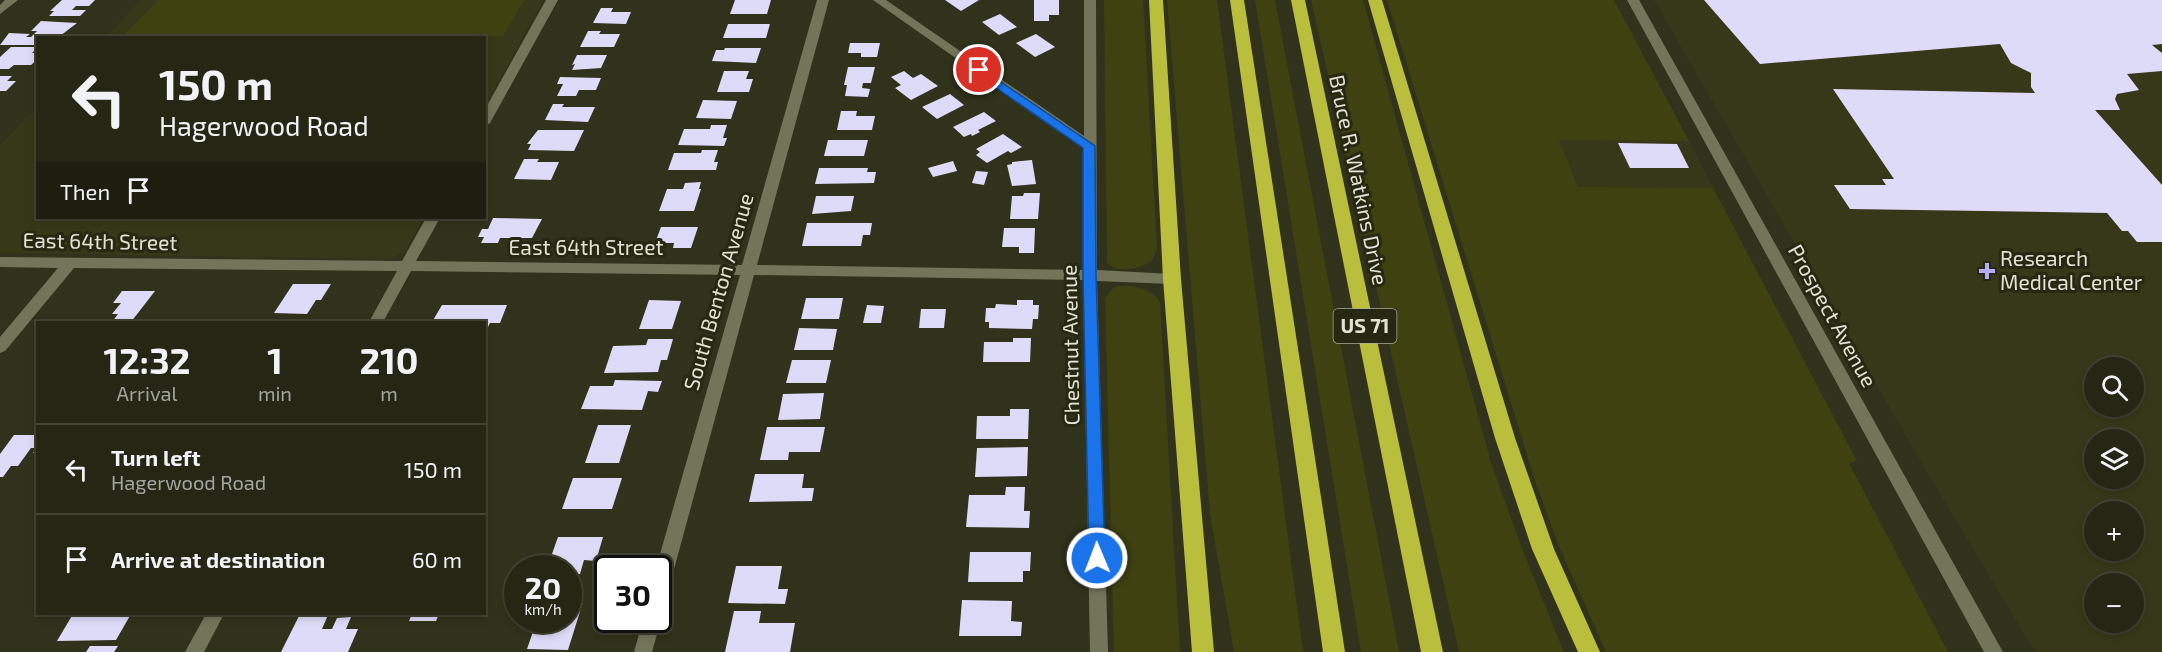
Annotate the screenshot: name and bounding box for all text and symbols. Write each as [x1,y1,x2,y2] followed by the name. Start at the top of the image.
[953,44,1004,95] pin
[962,53,995,86] icon: arrive
[159,58,273,108] text: 150 m
[60,60,138,138] icon: left
[1325,72,1394,287] street label: Bruce R. Watkins Drive
[159,109,369,141] text: Hagerwood Road
[122,174,155,207] icon: arrive
[60,178,110,204] text: Then
[677,190,758,393] street label: South Benton Avenue
[22,227,178,254] street label: East 64th Street
[509,234,663,259] street label: East 64th Street
[1784,239,1883,391] street label: Prospect Avenue
[2000,245,2143,294] place label: Research Medical Center
[1978,262,1996,280] marker: Research Medical Center
[1056,264,1083,426] street label: Chestnut Avenue
[1334,309,1396,343] road number: US 71
[103,338,190,381] text: 12:32
[267,338,283,381] text: 1
[359,338,419,381] text: 210
[2084,357,2144,633] map controls
[2084,357,2144,417] button: search
[117,381,177,405] text: Arrival
[258,381,292,405] text: min
[380,381,398,405] text: m
[2084,429,2144,489] button: layers
[111,444,200,470] text: Turn left
[60,453,93,486] icon: left
[404,456,462,482] text: 150 m
[111,470,266,494] text: Hagerwood Road
[2084,501,2144,561] button: +
[1065,526,1129,590] position arrow
[60,543,93,576] icon: arrive
[111,546,325,572] text: Arrive at destination
[412,546,462,572] text: 60 m
[594,555,672,633] speed limit sign: 30
[525,569,561,605] text: 20
[2084,573,2144,633] button: −
[524,600,562,618] text: km/h

